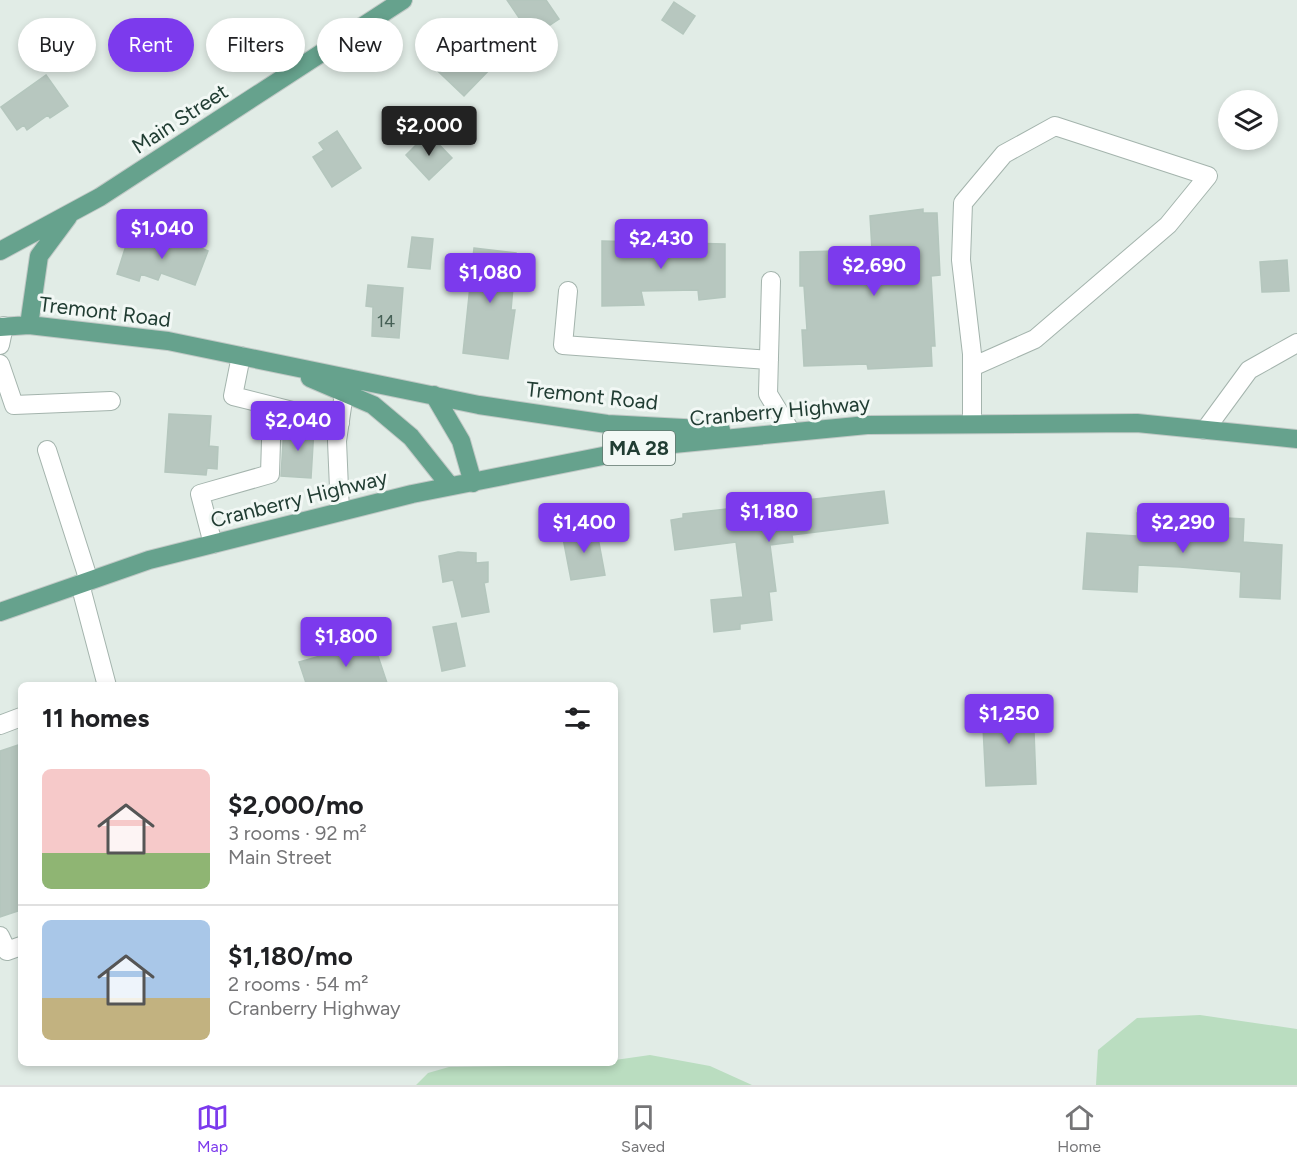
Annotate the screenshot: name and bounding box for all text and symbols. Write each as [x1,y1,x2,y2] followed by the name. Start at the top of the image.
[18,18,96,72] chip: Buy
[108,18,194,72] chip: Rent
[206,18,305,72] chip: Filters
[317,18,403,72] chip: New
[415,18,558,72] chip: Apartment
[127,78,232,159] street label: Main Street
[1218,90,1278,150] map controls
[1218,90,1278,150] button: layers
[380,106,478,157] pin: $2,000
[396,113,462,137] text: $2,000
[113,209,211,260] pin: $1,040
[130,216,194,240] text: $1,040
[612,219,710,270] pin: $2,430
[629,226,693,250] text: $2,430
[825,246,923,297] pin: $2,690
[441,253,539,304] pin: $1,080
[842,253,906,277] text: $2,690
[459,260,521,284] text: $1,080
[38,291,172,332] street label: Tremont Road
[377,310,395,332] house number: 14
[525,376,659,415] street label: Tremont Road
[689,390,871,431] street label: Cranberry Highway
[249,401,347,452] pin: $2,040
[265,408,331,432] text: $2,040
[603,431,675,465] road number: MA 28
[208,464,390,533] street label: Cranberry Highway
[720,492,818,543] pin: $1,180
[740,499,798,523] text: $1,180
[535,503,633,554] pin: $1,400
[1134,503,1232,554] pin: $2,290
[552,510,616,534] text: $1,400
[1151,510,1215,534] text: $2,290
[297,617,395,668] pin: $1,800
[315,624,377,648] text: $1,800
[960,694,1058,745] pin: $1,250
[979,701,1039,725] text: $1,250
[42,702,149,734] text: 11 homes
[561,702,594,735] icon: filters
[228,789,364,821] text: $2,000/mo
[90,793,162,865] icon: home
[228,821,367,845] text: 3 rooms · 92 m²
[228,845,332,869] text: Main Street
[228,940,353,972] text: $1,180/mo
[90,944,162,1016] icon: home
[228,972,368,996] text: 2 rooms · 54 m²
[228,996,401,1020] text: Cranberry Highway
[196,1101,229,1156] tab: Map
[621,1101,665,1156] tab: Saved
[1057,1101,1101,1156] tab: Home

